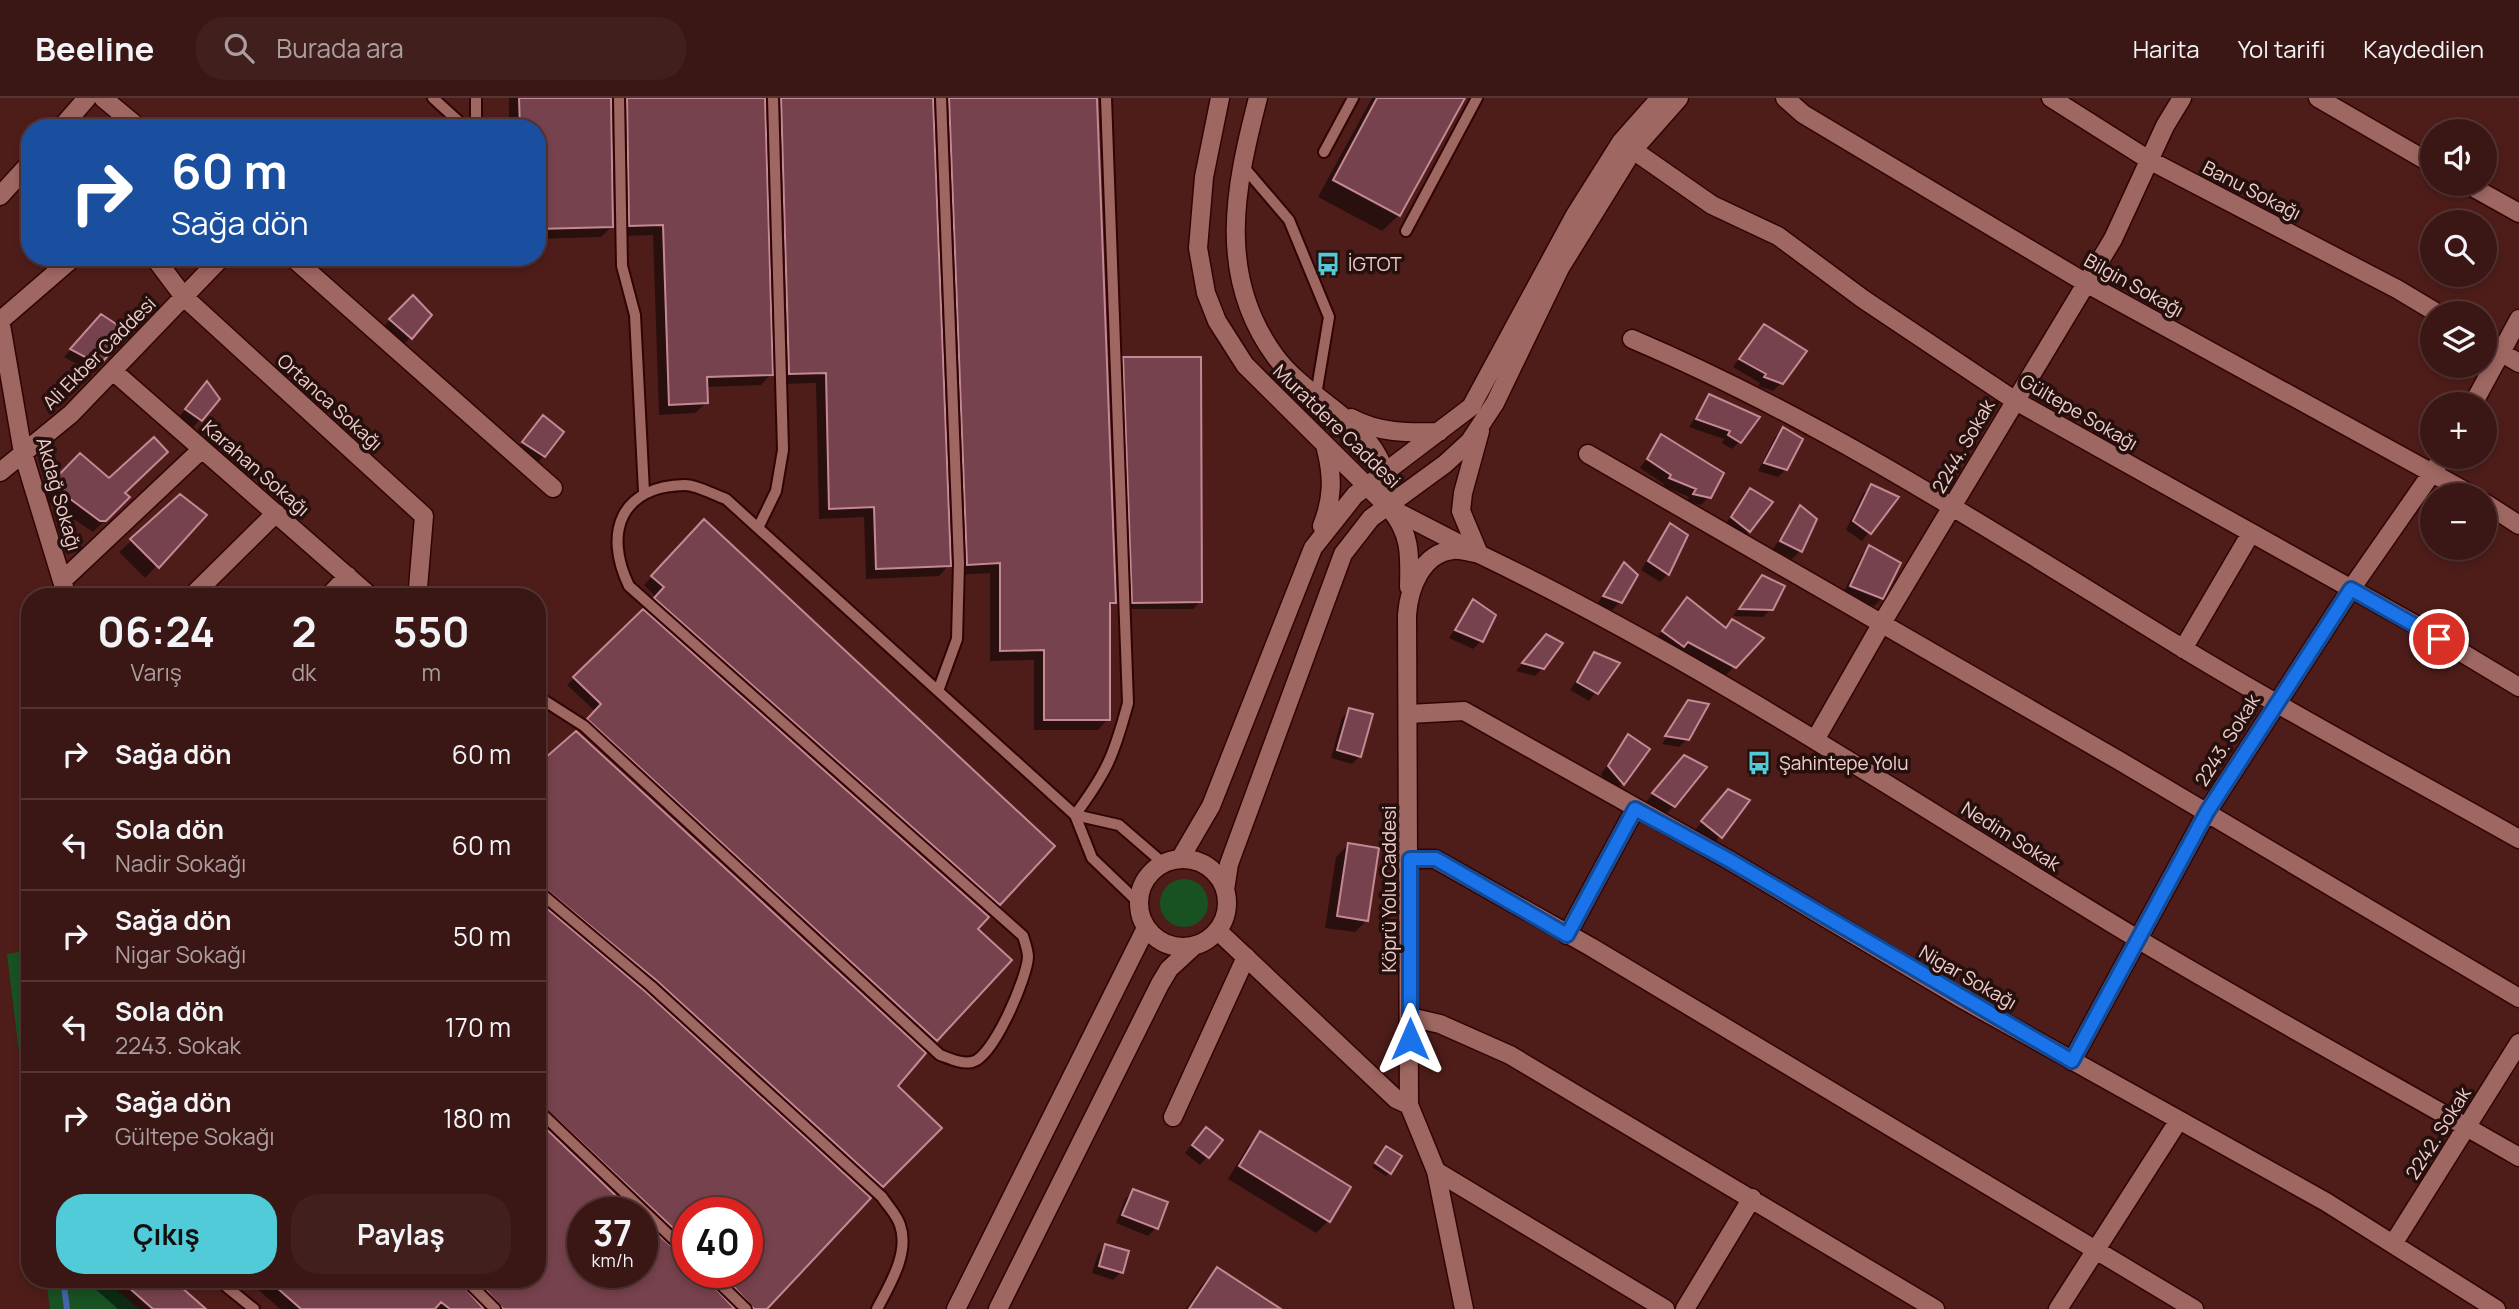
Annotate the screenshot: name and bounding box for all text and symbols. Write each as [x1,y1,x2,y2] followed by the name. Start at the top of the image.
[196,17,686,80] search box
[35,26,154,71] text: Beeline
[220,29,258,67] icon: search
[276,30,404,66] text: Burada ara
[2133,32,2200,65] text: Harita
[2238,32,2325,65] text: Yol tarifi
[2363,32,2484,65] text: Kaydedilen
[2420,119,2497,560] map controls
[2420,119,2497,196] button: sound
[171,137,288,204] text: 60 m
[56,147,147,238] icon: right
[2198,154,2306,226] street label: Banu Sokağı
[171,201,309,245] text: Sağa dön
[2420,210,2497,287] button: search
[2080,247,2188,323] street label: Bilgin Sokağı
[1314,250,1342,278] bus stop icon: İGTOT
[1348,251,1402,277] place label: İGTOT
[37,291,161,415] street label: Ali Ekber Caddesi
[2420,301,2497,378] button: layers
[272,348,388,456] street label: Ortanca Sokağı
[1268,358,1406,494] street label: Muratdere Caddesi
[2015,368,2143,456] street label: Gültepe Sokağı
[2420,392,2497,469] button: +
[1926,394,2001,498] street label: 2244. Sokak
[197,414,315,522] street label: Karahan Sokağı
[30,434,88,554] street label: Akdağ Sokağı
[2420,483,2497,560] button: −
[97,602,215,660] text: 06:24
[291,602,316,660] text: 2
[393,602,470,660] text: 550
[2409,609,2469,669] pin
[2420,620,2458,658] icon: arrive
[131,656,182,688] text: Varış
[291,656,317,688] text: dk
[421,656,441,688] text: m
[2188,689,2266,791] street label: 2243. Sokak
[56,735,94,773] icon: right
[115,736,232,772] text: Sağa dön
[452,736,511,772] text: 60 m
[1745,749,1773,777] bus stop icon: Şahintepe Yolu
[1779,750,1909,776] place label: Şahintepe Yolu
[1957,795,2066,877] street label: Nedim Sokak
[1376,806,1402,972] street label: Köprü Yolu Caddesi
[115,811,224,847] text: Sola dön
[56,826,94,864] icon: left
[452,827,511,863] text: 60 m
[115,847,246,879] text: Nadir Sokağı
[115,902,232,938] text: Sağa dön
[56,917,94,955] icon: right
[453,918,511,954] text: 50 m
[115,938,246,970] text: Nigar Sokağı
[1915,939,2021,1015] street label: Nigar Sokağı
[115,993,224,1029] text: Sola dön
[1373,1002,1447,1076] position arrow
[56,1008,94,1046] icon: left
[445,1009,511,1045] text: 170 m
[115,1029,241,1061] text: 2243. Sokak
[2399,1081,2477,1184] street label: 2242. Sokak
[115,1084,232,1120] text: Sağa dön
[56,1099,94,1137] icon: right
[443,1100,511,1136] text: 180 m
[115,1120,275,1152] text: Gültepe Sokağı
[56,1194,277,1274] button: Çıkış
[291,1194,511,1274] button: Paylaş
[672,1197,763,1288] speed limit sign: 40
[593,1209,632,1257] text: 37
[592,1248,633,1272] text: km/h

